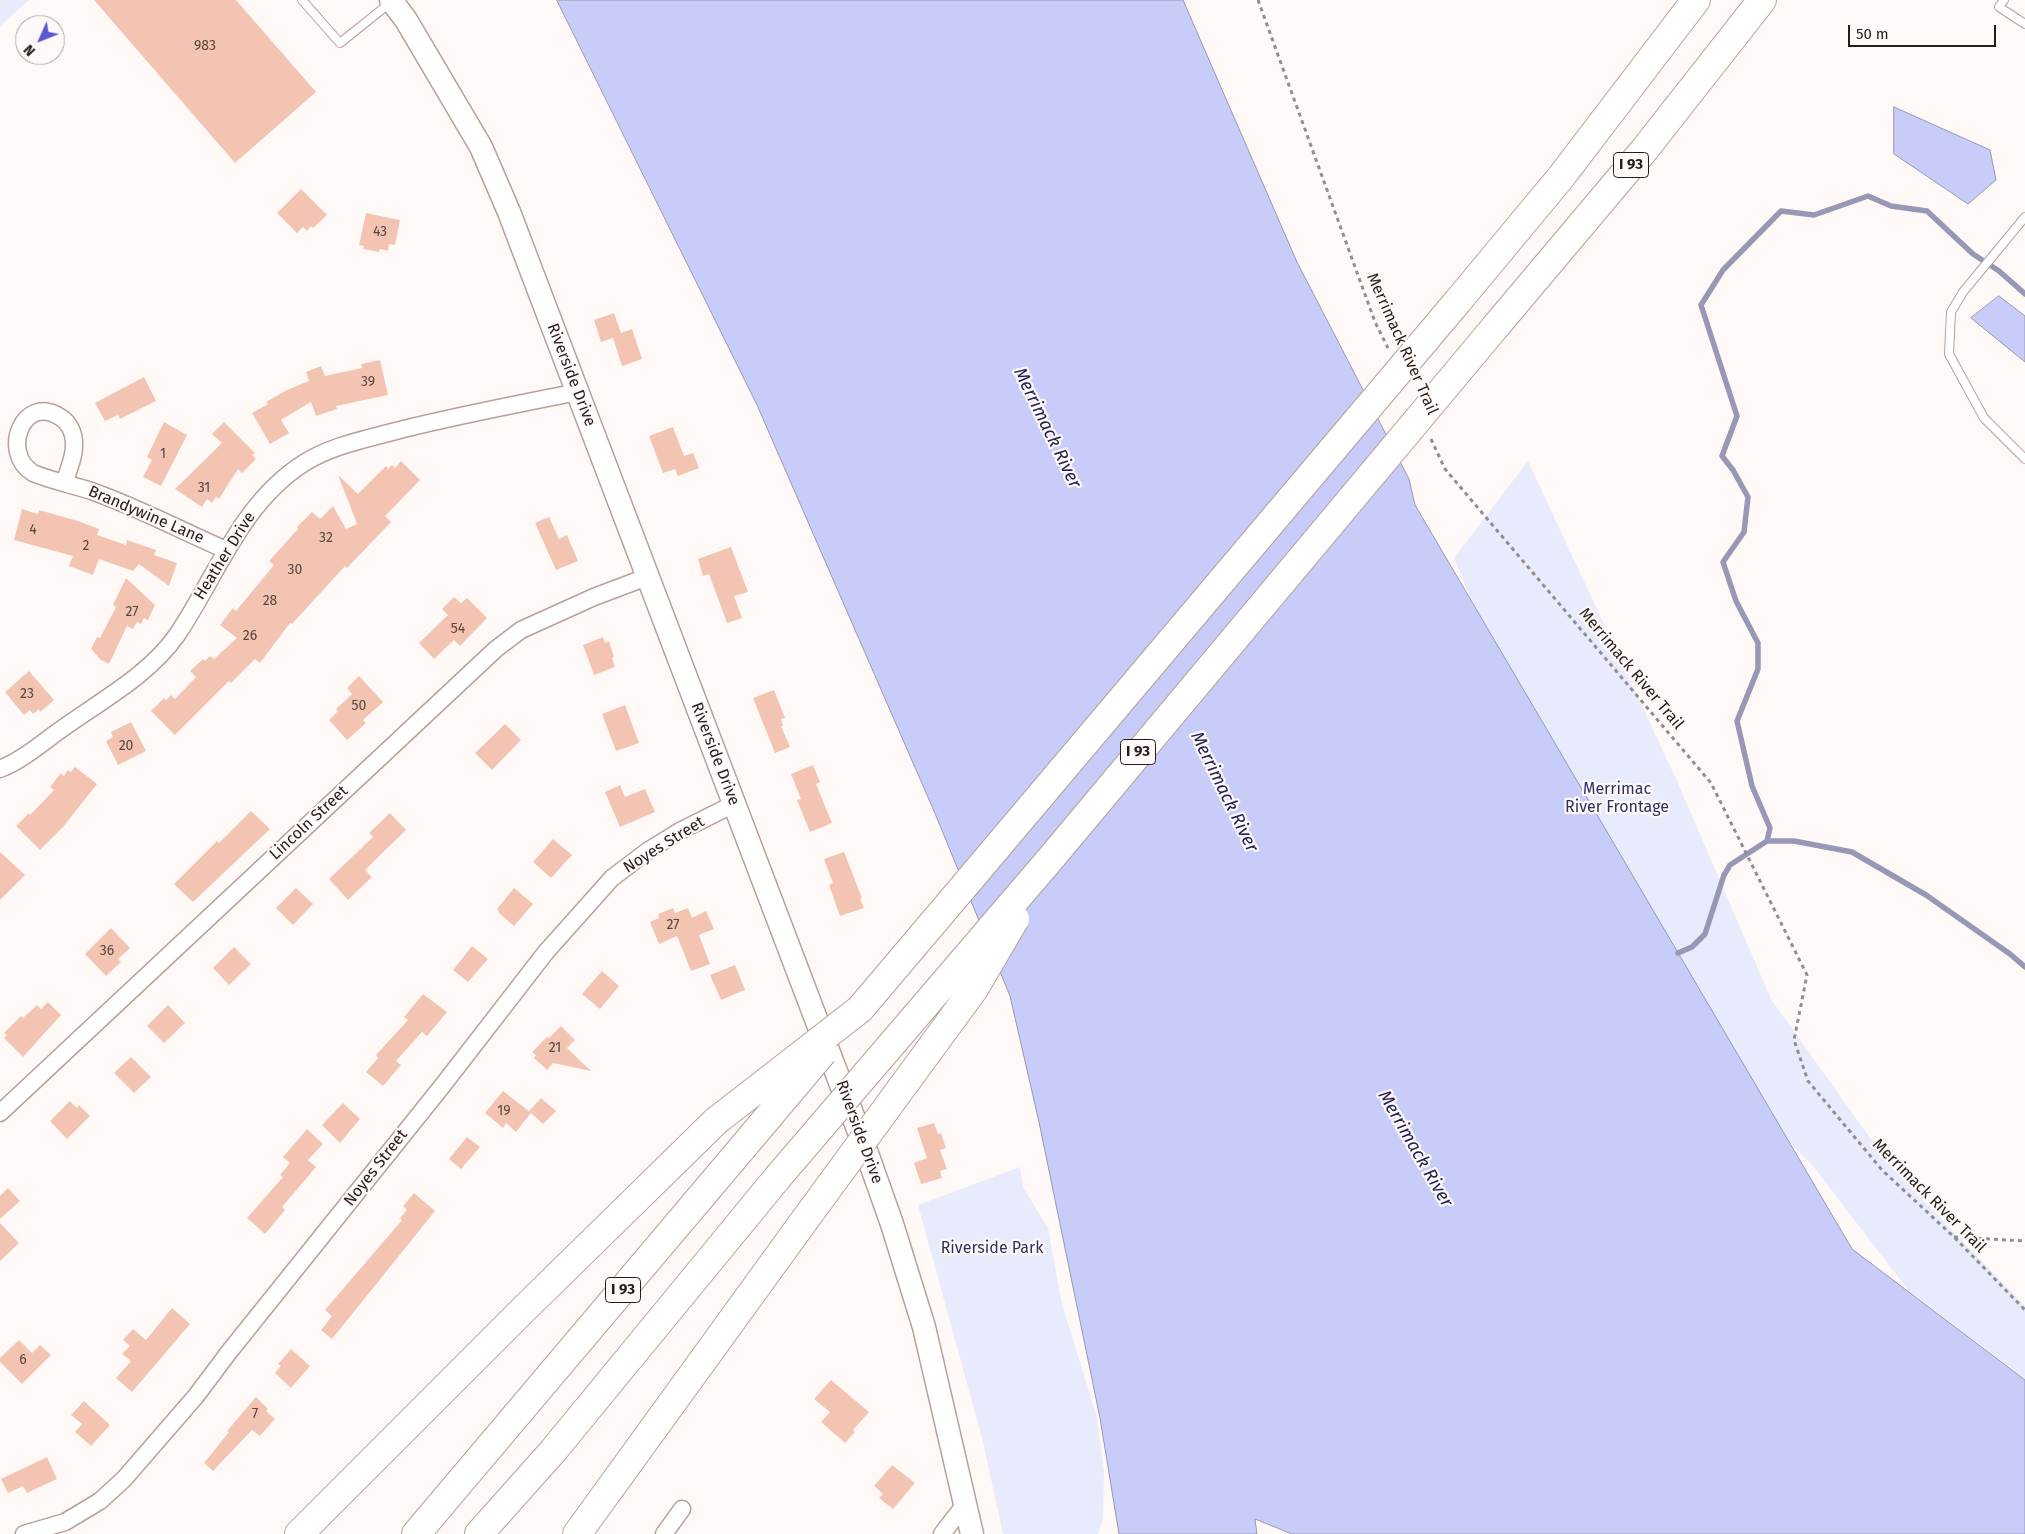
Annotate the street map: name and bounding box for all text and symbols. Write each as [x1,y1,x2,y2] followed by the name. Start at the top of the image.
[15,15,65,65] north arrow
[1850,15,1998,47] scale bar
[1856,25,1889,43] text: 50 m
[194,38,216,54] house number: 983
[20,41,39,59] text: N
[1614,152,1648,178] road number: I 93
[373,224,387,240] house number: 43
[1362,270,1442,418] street label: Merrimack River Trail
[543,321,599,429] street label: Riverside Drive
[1009,364,1085,492] water label: Merrimack River
[361,374,375,390] house number: 39
[160,446,166,462] house number: 1
[198,480,210,496] house number: 31
[85,482,207,548] street label: Brandywine Lane
[190,509,260,603] street label: Heather Drive
[29,522,37,538] house number: 4
[319,530,333,546] house number: 32
[83,538,89,554] house number: 2
[288,562,302,578] house number: 30
[263,593,277,609] house number: 28
[125,604,139,620] house number: 27
[1574,604,1688,734] street label: Merrimack River Trail
[451,621,465,637] house number: 54
[243,628,257,644] house number: 26
[20,686,34,702] house number: 23
[352,698,366,714] house number: 50
[687,700,743,808] street label: Riverside Drive
[1186,728,1262,856] water label: Merrimack River
[119,738,133,754] house number: 20
[1120,740,1156,764] road number: I 93
[1565,780,1669,818] park label: Merrimac River Frontage
[266,782,352,864] street label: Lincoln Street
[620,813,708,877] street label: Noyes Street
[666,917,680,933] house number: 27
[100,943,114,959] house number: 36
[549,1040,561,1056] house number: 21
[831,1078,887,1186] street label: Riverside Drive
[1373,1087,1457,1211] water label: Merrimack River
[497,1103,511,1119] house number: 19
[340,1126,412,1210] street label: Noyes Street
[1868,1135,1990,1257] street label: Merrimack River Trail
[941,1239,1043,1259] park label: Riverside Park
[606,1278,640,1302] road number: I 93
[19,1352,27,1368] house number: 6
[252,1406,258,1422] house number: 7

